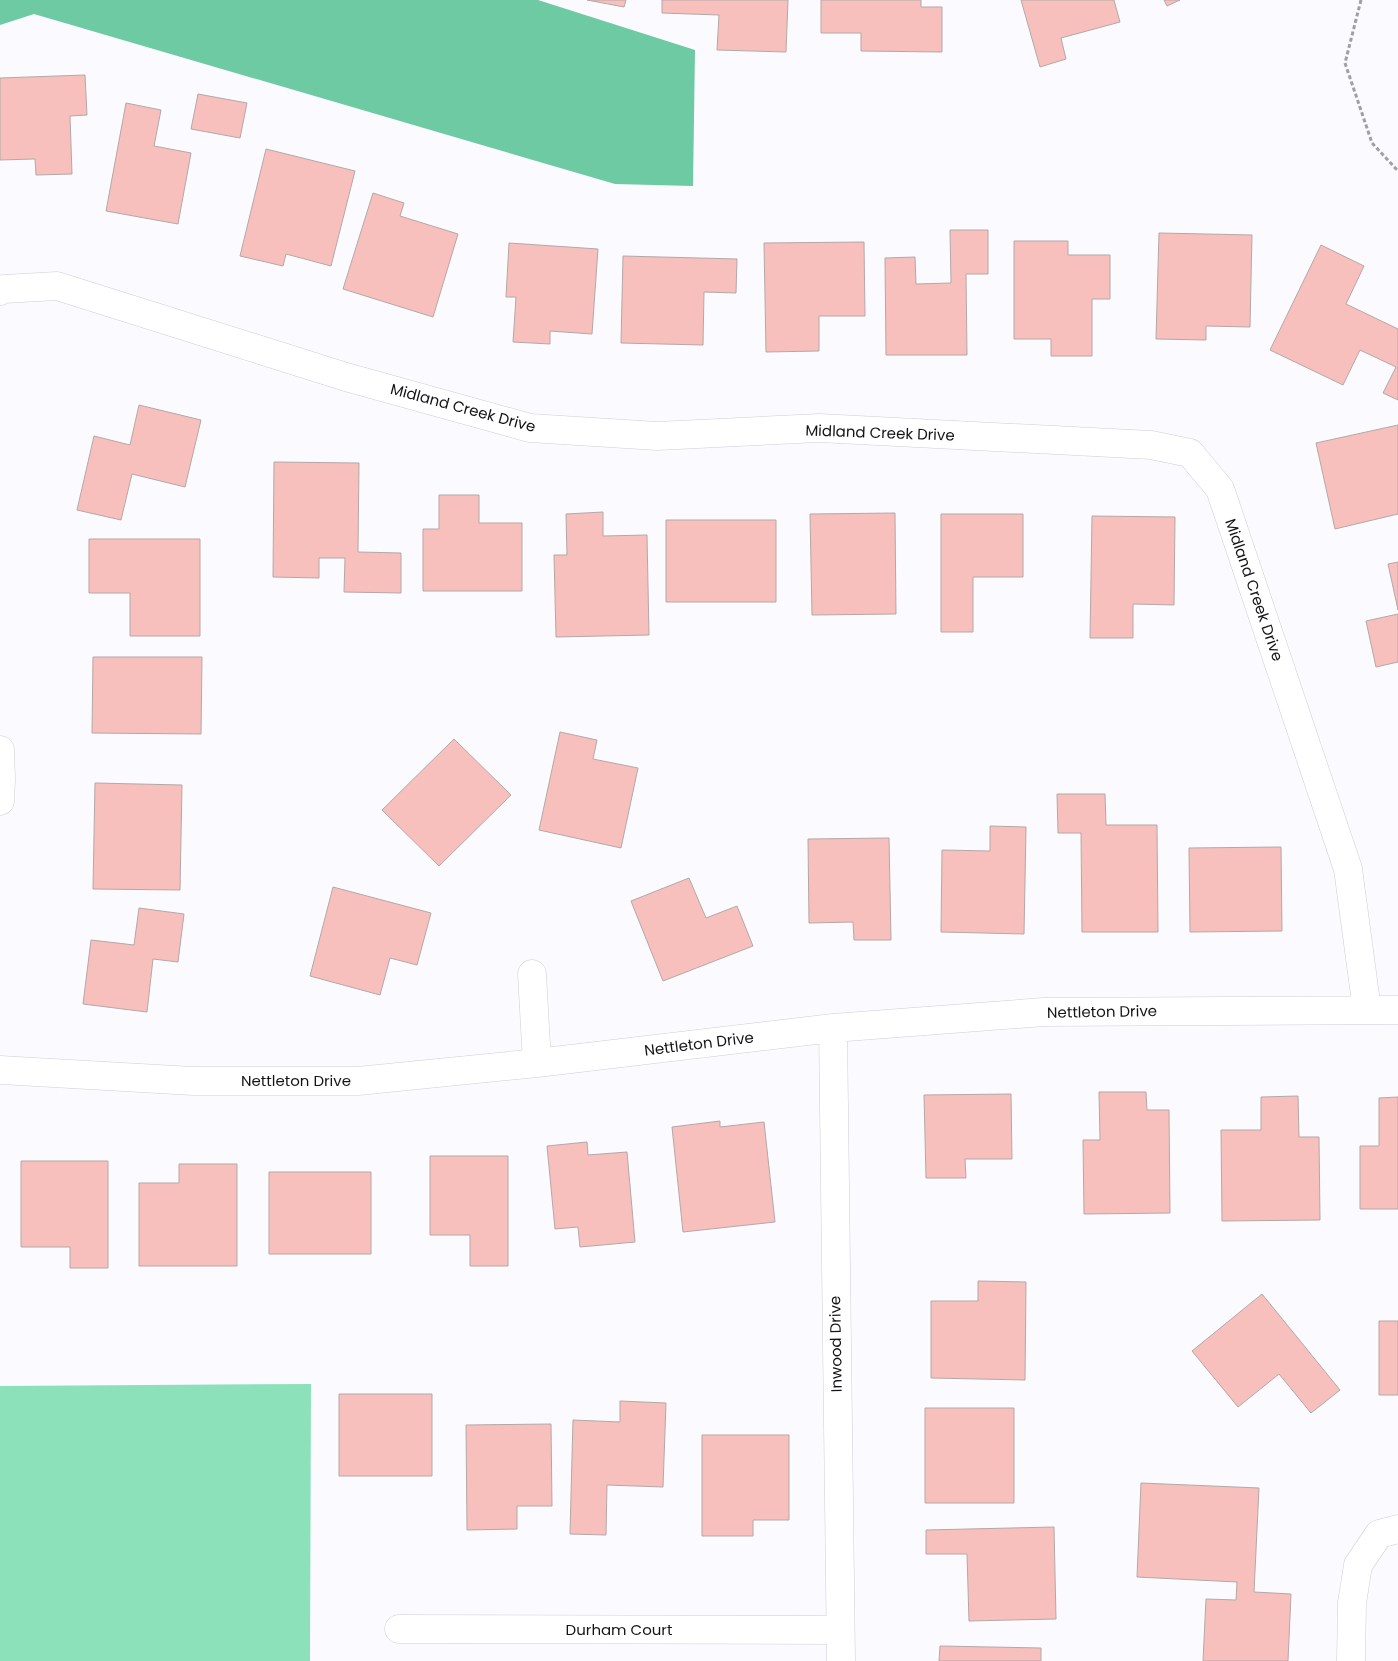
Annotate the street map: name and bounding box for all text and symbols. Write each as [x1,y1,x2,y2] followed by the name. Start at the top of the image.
[388,378,538,437] street label: Midland Creek Drive
[805,419,955,446] street label: Midland Creek Drive
[1220,516,1289,664] street label: Midland Creek Drive
[1047,1000,1157,1023] street label: Nettleton Drive
[643,1026,755,1061] street label: Nettleton Drive
[241,1070,351,1091] street label: Nettleton Drive
[824,1296,847,1392] street label: Inwood Drive
[566,1619,672,1640] street label: Durham Court

